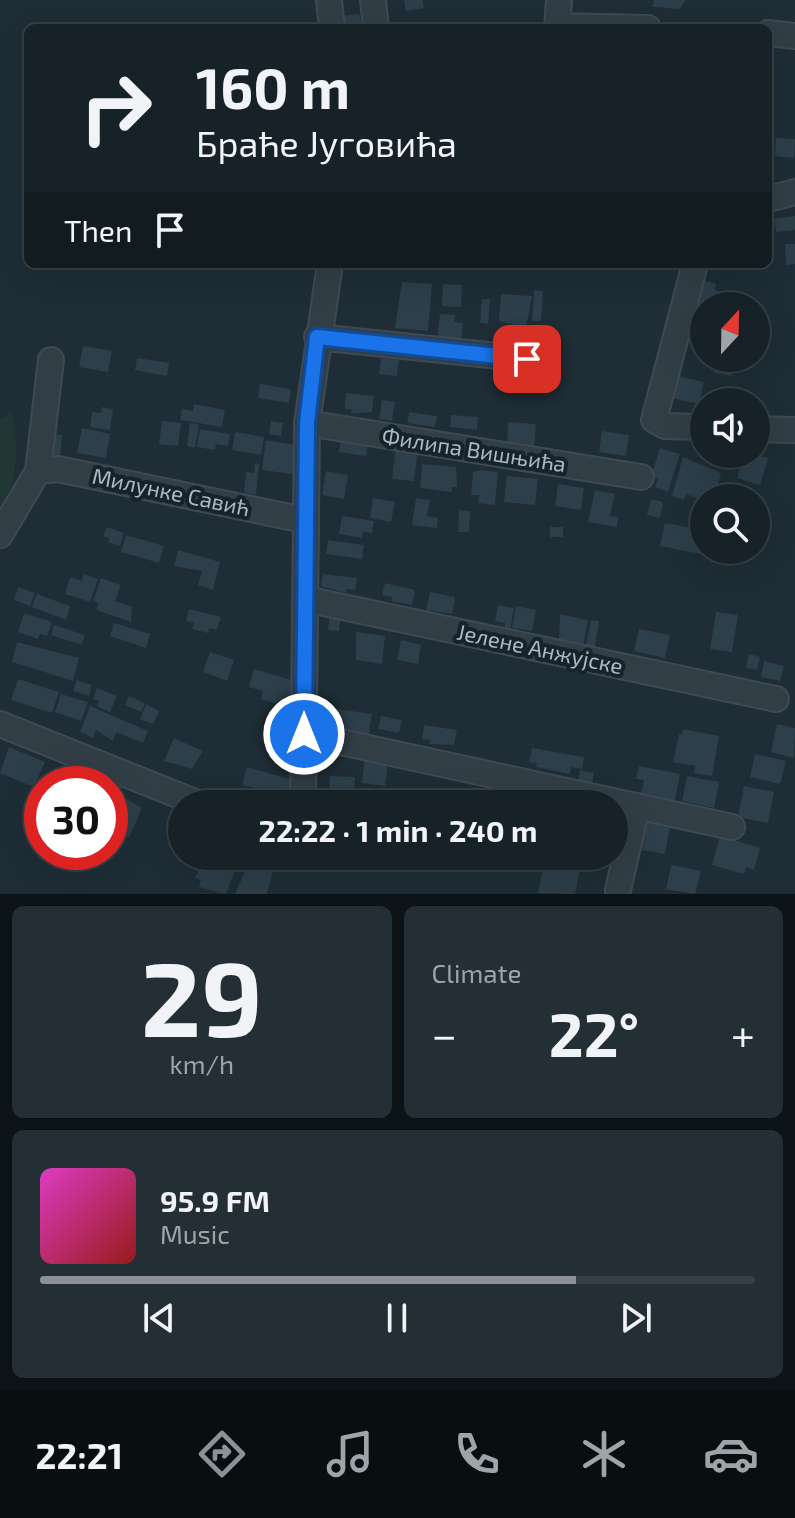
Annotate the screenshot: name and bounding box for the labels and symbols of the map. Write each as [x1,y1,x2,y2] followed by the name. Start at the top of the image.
[690,292,770,372] north arrow
[493,325,561,393] pin
[380,422,568,476] street label: Филипа Вишњића
[90,462,252,521] street label: Милунке Савић
[455,618,625,679] street label: Јелене Анжујске
[262,692,346,776] position arrow
[24,766,128,870] speed limit sign: 30

